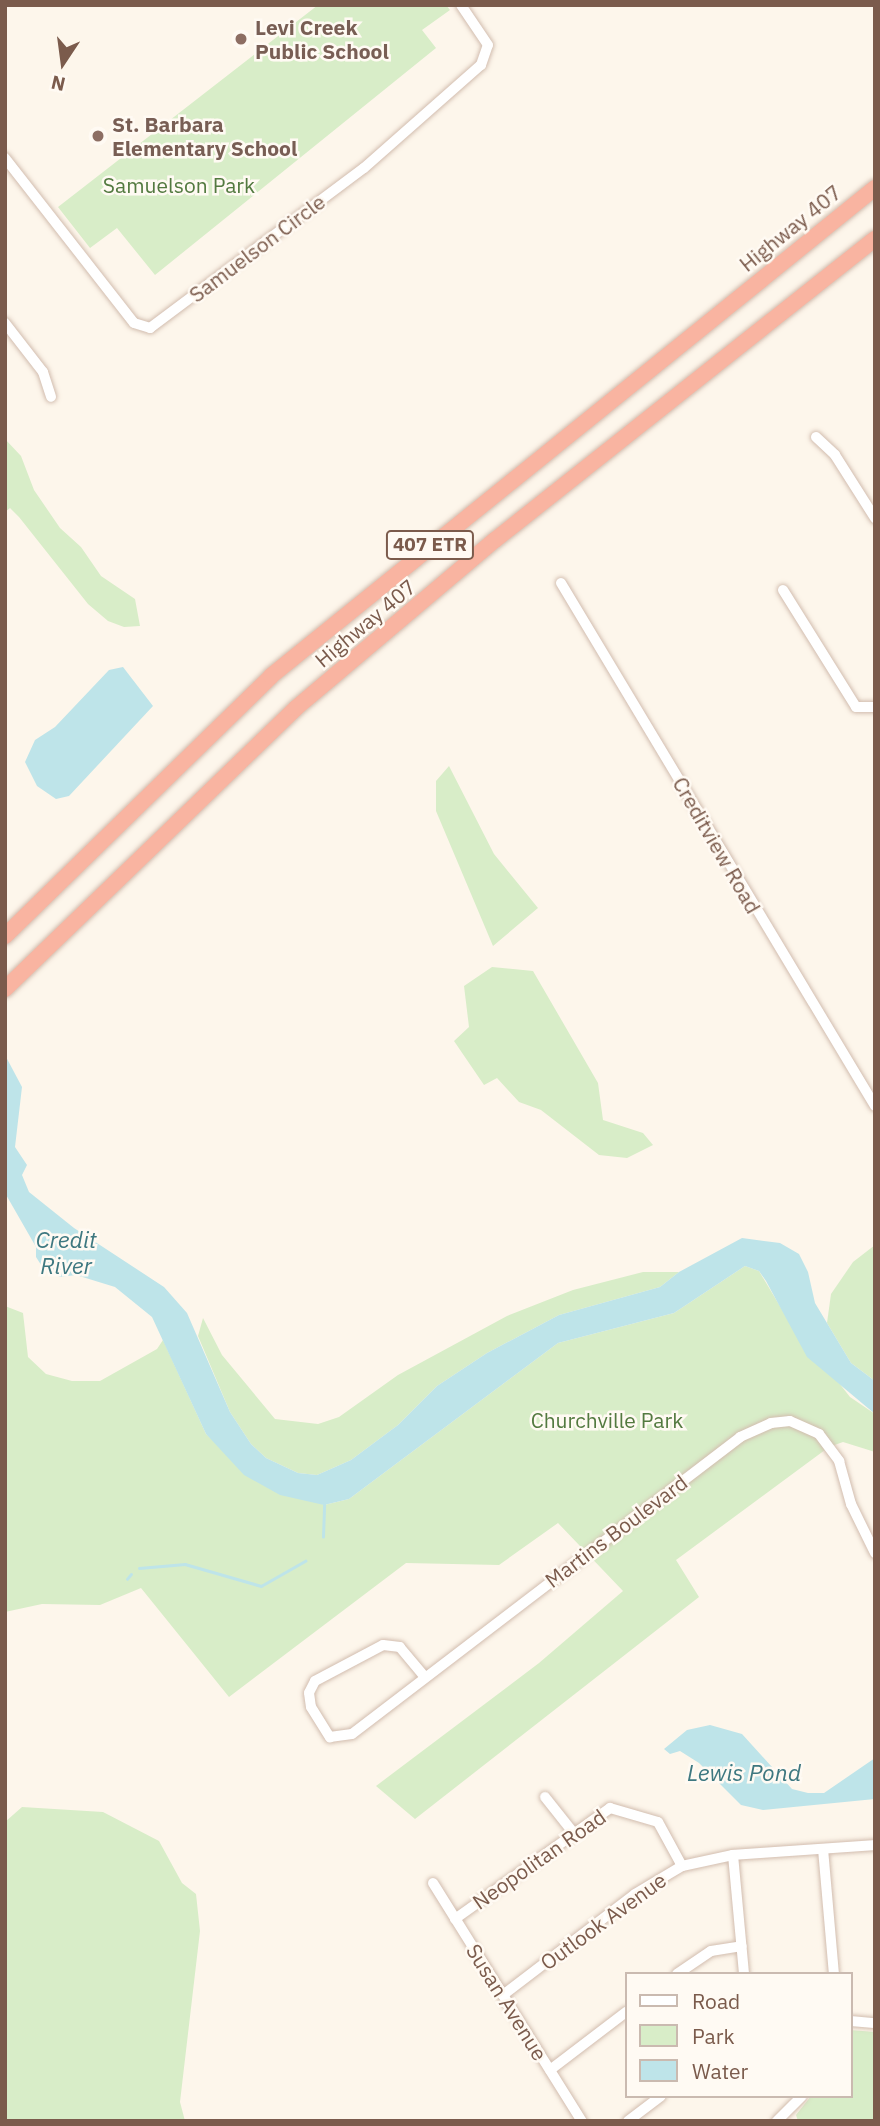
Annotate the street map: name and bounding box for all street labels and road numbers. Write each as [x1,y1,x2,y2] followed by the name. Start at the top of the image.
[734,179,846,277] street label: Highway 407
[184,189,330,307] street label: Samuelson Circle
[384,530,476,560] road number: 407 ETR
[310,574,420,672] street label: Highway 407
[668,772,766,918] street label: Creditview Road
[540,1469,692,1593] street label: Martins Boulevard
[468,1804,610,1914] street label: Neopolitan Road
[535,1867,671,1975] street label: Outlook Avenue
[461,1939,553,2065] street label: Susan Avenue

